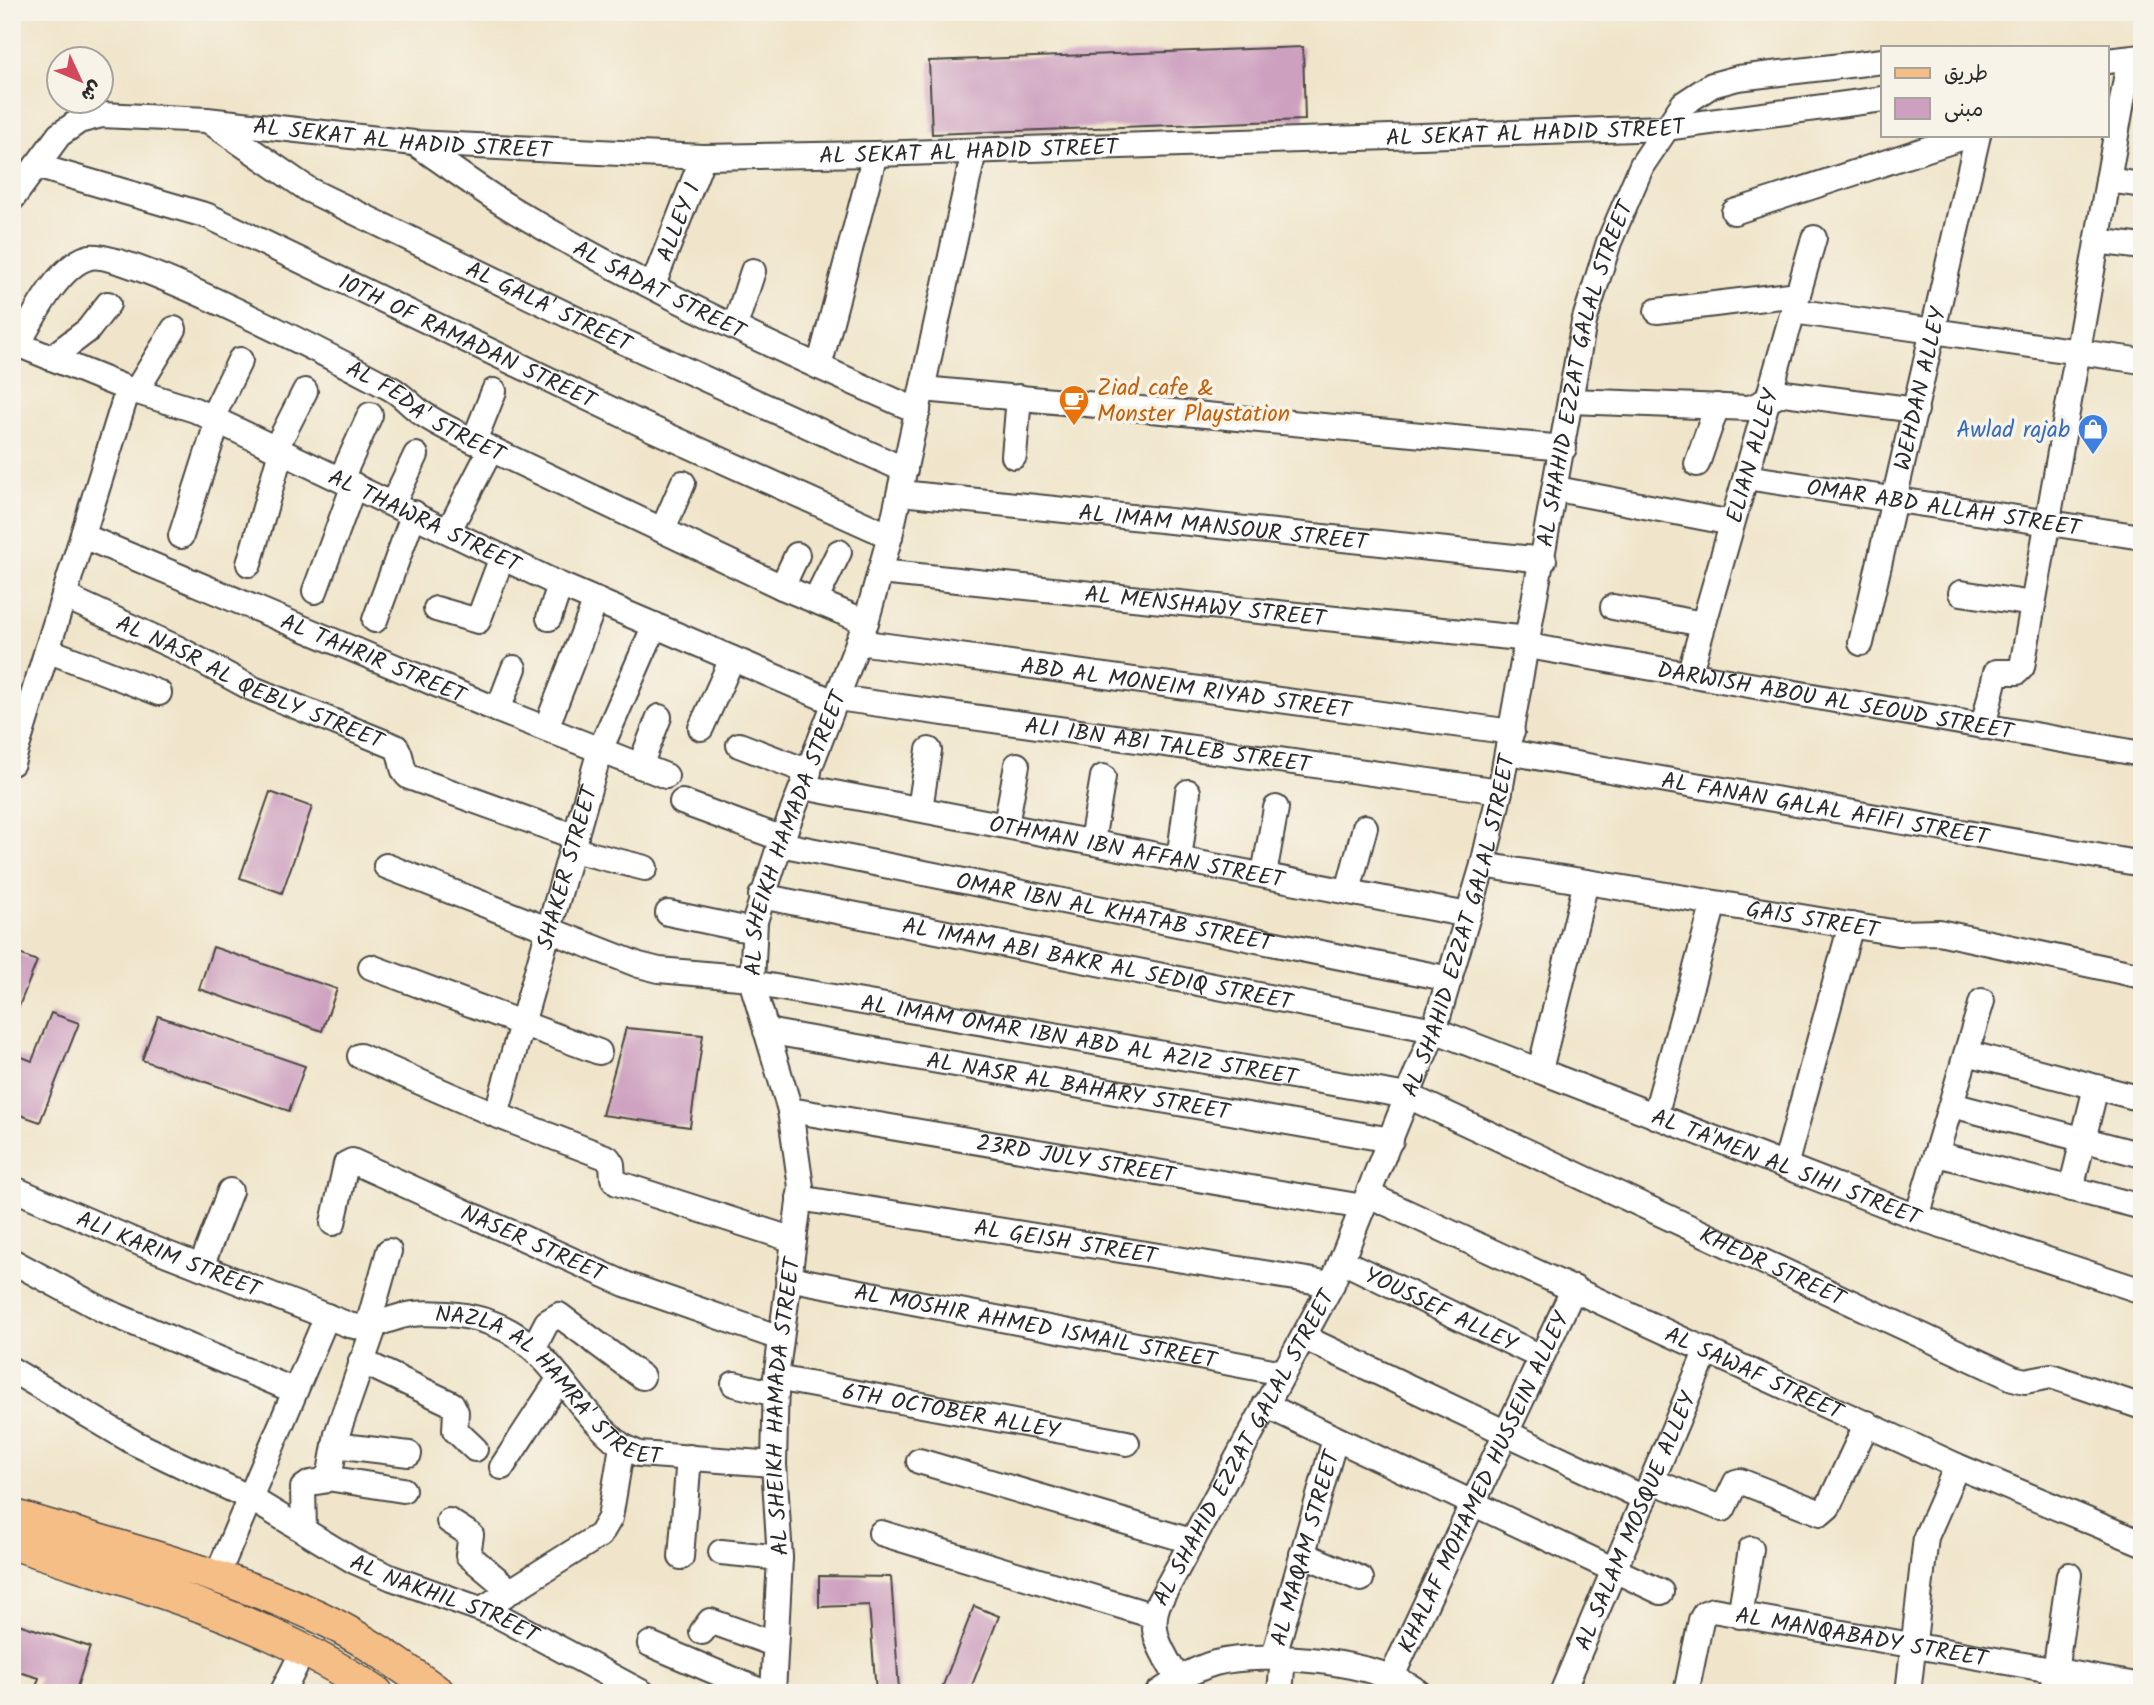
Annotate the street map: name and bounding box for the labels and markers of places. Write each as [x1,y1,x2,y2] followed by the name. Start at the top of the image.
[1097,371,1290,433] place label: Ziad cafe & Monster Playstation
[1057,383,1091,427] cafe icon: Ziad cafe & Monster Playstation
[2076,412,2110,456] shop icon: Awlad rajab
[1956,413,2070,449] place label: Awlad rajab

